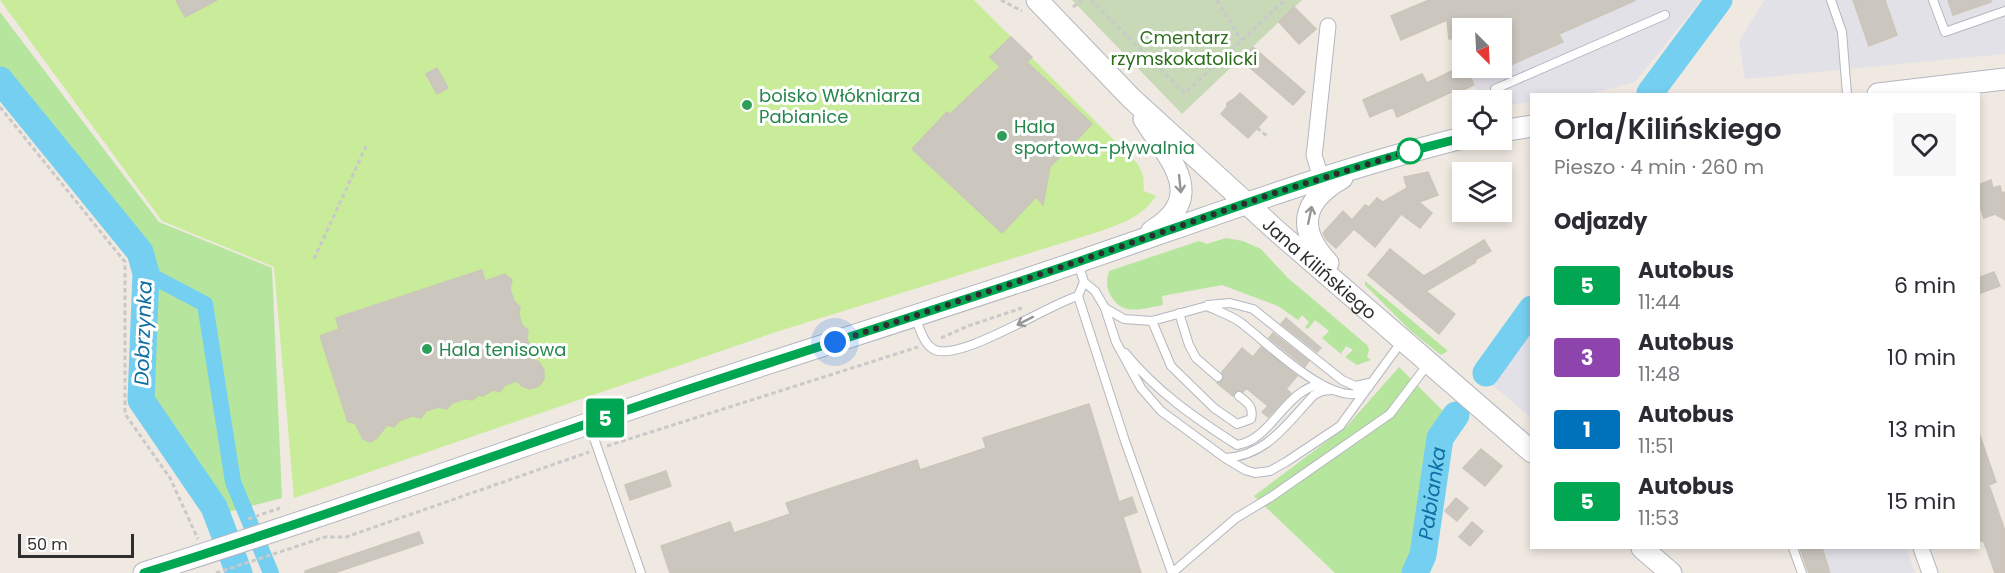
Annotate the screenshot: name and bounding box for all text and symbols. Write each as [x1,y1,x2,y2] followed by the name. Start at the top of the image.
[1452,18,1512,78] north arrow
[1452,18,1512,222] map controls
[1111,25,1257,71] park label: Cmentarz rzymskokatolicki
[759,83,920,129] place label: boisko Włókniarza Pabianice
[1452,90,1512,150] button: locate
[740,98,754,112] marker: boisko Włókniarza Pabianice
[1554,110,1782,149] text: Orla/Kilińskiego
[1893,113,1956,176] button: heart
[1014,114,1195,160] place label: Hala sportowa-pływalnia
[995,129,1009,143] marker: Hala sportowa-pływalnia
[1397,138,1423,164] unlabelled marker
[1554,153,1764,181] text: Pieszo · 4 min · 260 m
[1452,162,1512,222] button: layers
[1174,174,1185,194] one-way arrow
[1304,206,1316,225] one-way arrow
[1554,206,1647,237] text: Odjazdy
[1257,212,1382,325] street label: Jana Kilińskiego
[1638,255,1734,286] text: Autobus
[1894,270,1956,301] text: 6 min
[1580,271,1594,300] text: 5
[127,280,159,386] water label: Dobrzynka
[1638,288,1680,316] text: 11:44
[1016,316,1034,327] one-way arrow
[820,327,850,357] your location
[1638,327,1734,358] text: Autobus
[439,337,567,362] place label: Hala tenisowa
[420,342,434,356] marker: Hala tenisowa
[1887,342,1956,373] text: 10 min
[1581,343,1593,372] text: 3
[1638,360,1680,388] text: 11:48
[586,398,624,438] line badge: 5
[1638,399,1734,430] text: Autobus
[598,404,612,433] text: 5
[1888,414,1956,445] text: 13 min
[1583,415,1591,444] text: 1
[1638,432,1674,460] text: 11:51
[1411,445,1453,542] water label: Pabianka
[1638,471,1734,502] text: Autobus
[1887,486,1956,517] text: 15 min
[1580,487,1594,516] text: 5
[1638,504,1679,532] text: 11:53
[18,531,134,558] scale bar
[27,533,68,556] text: 50 m

